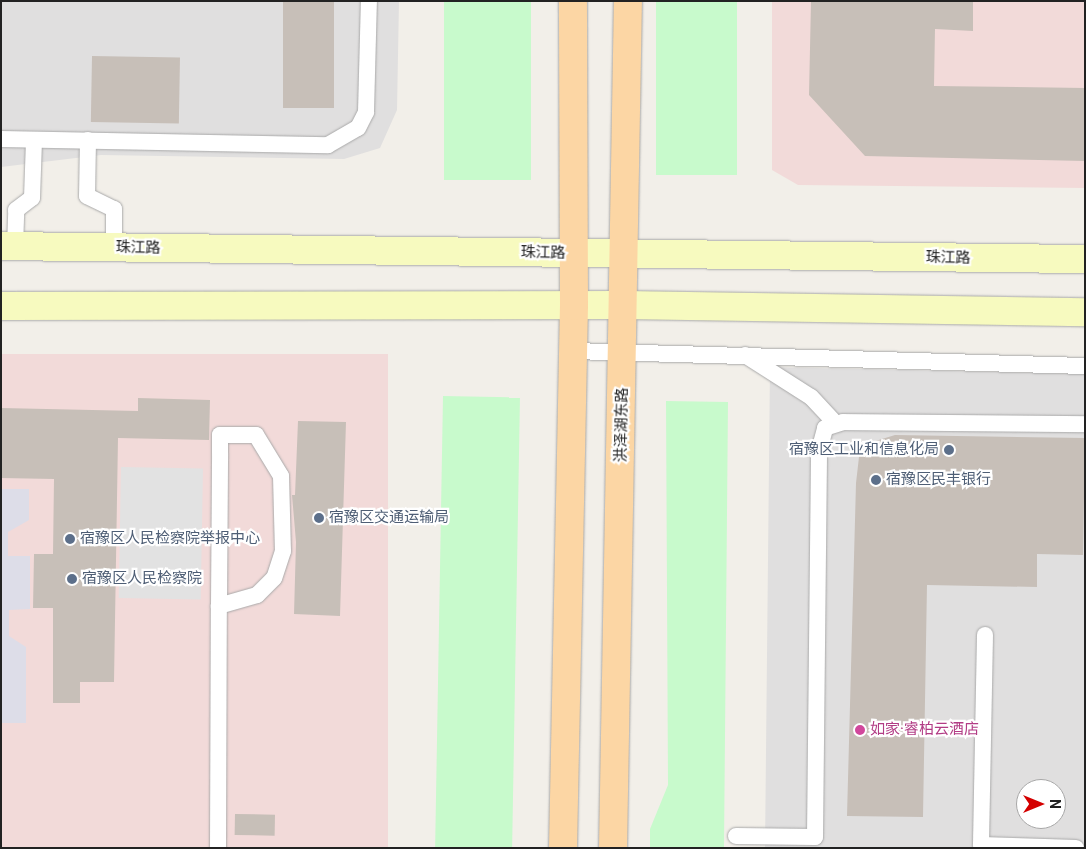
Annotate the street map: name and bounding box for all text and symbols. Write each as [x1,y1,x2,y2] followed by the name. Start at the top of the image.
[115,239,161,257] street label: 珠江路
[520,244,566,262] street label: 珠江路
[925,249,971,267] street label: 珠江路
[612,387,632,463] street label: 洪泽湖东路
[789,441,939,459] place label: 宿豫区工业和信息化局
[943,444,955,456] marker: 宿豫区工业和信息化局
[886,471,991,489] place label: 宿豫区民丰银行
[870,474,882,486] marker: 宿豫区民丰银行
[329,509,449,527] place label: 宿豫区交通运输局
[313,512,325,524] marker: 宿豫区交通运输局
[80,530,260,548] place label: 宿豫区人民检察院举报中心
[64,533,76,545] marker: 宿豫区人民检察院举报中心
[82,570,202,588] place label: 宿豫区人民检察院
[66,573,78,585] marker: 宿豫区人民检察院
[870,721,979,739] place label: 如家·睿柏云酒店
[854,724,866,736] marker: 如家·睿柏云酒店
[1016,779,1066,829] north arrow
[1047,799,1063,809] text: N

